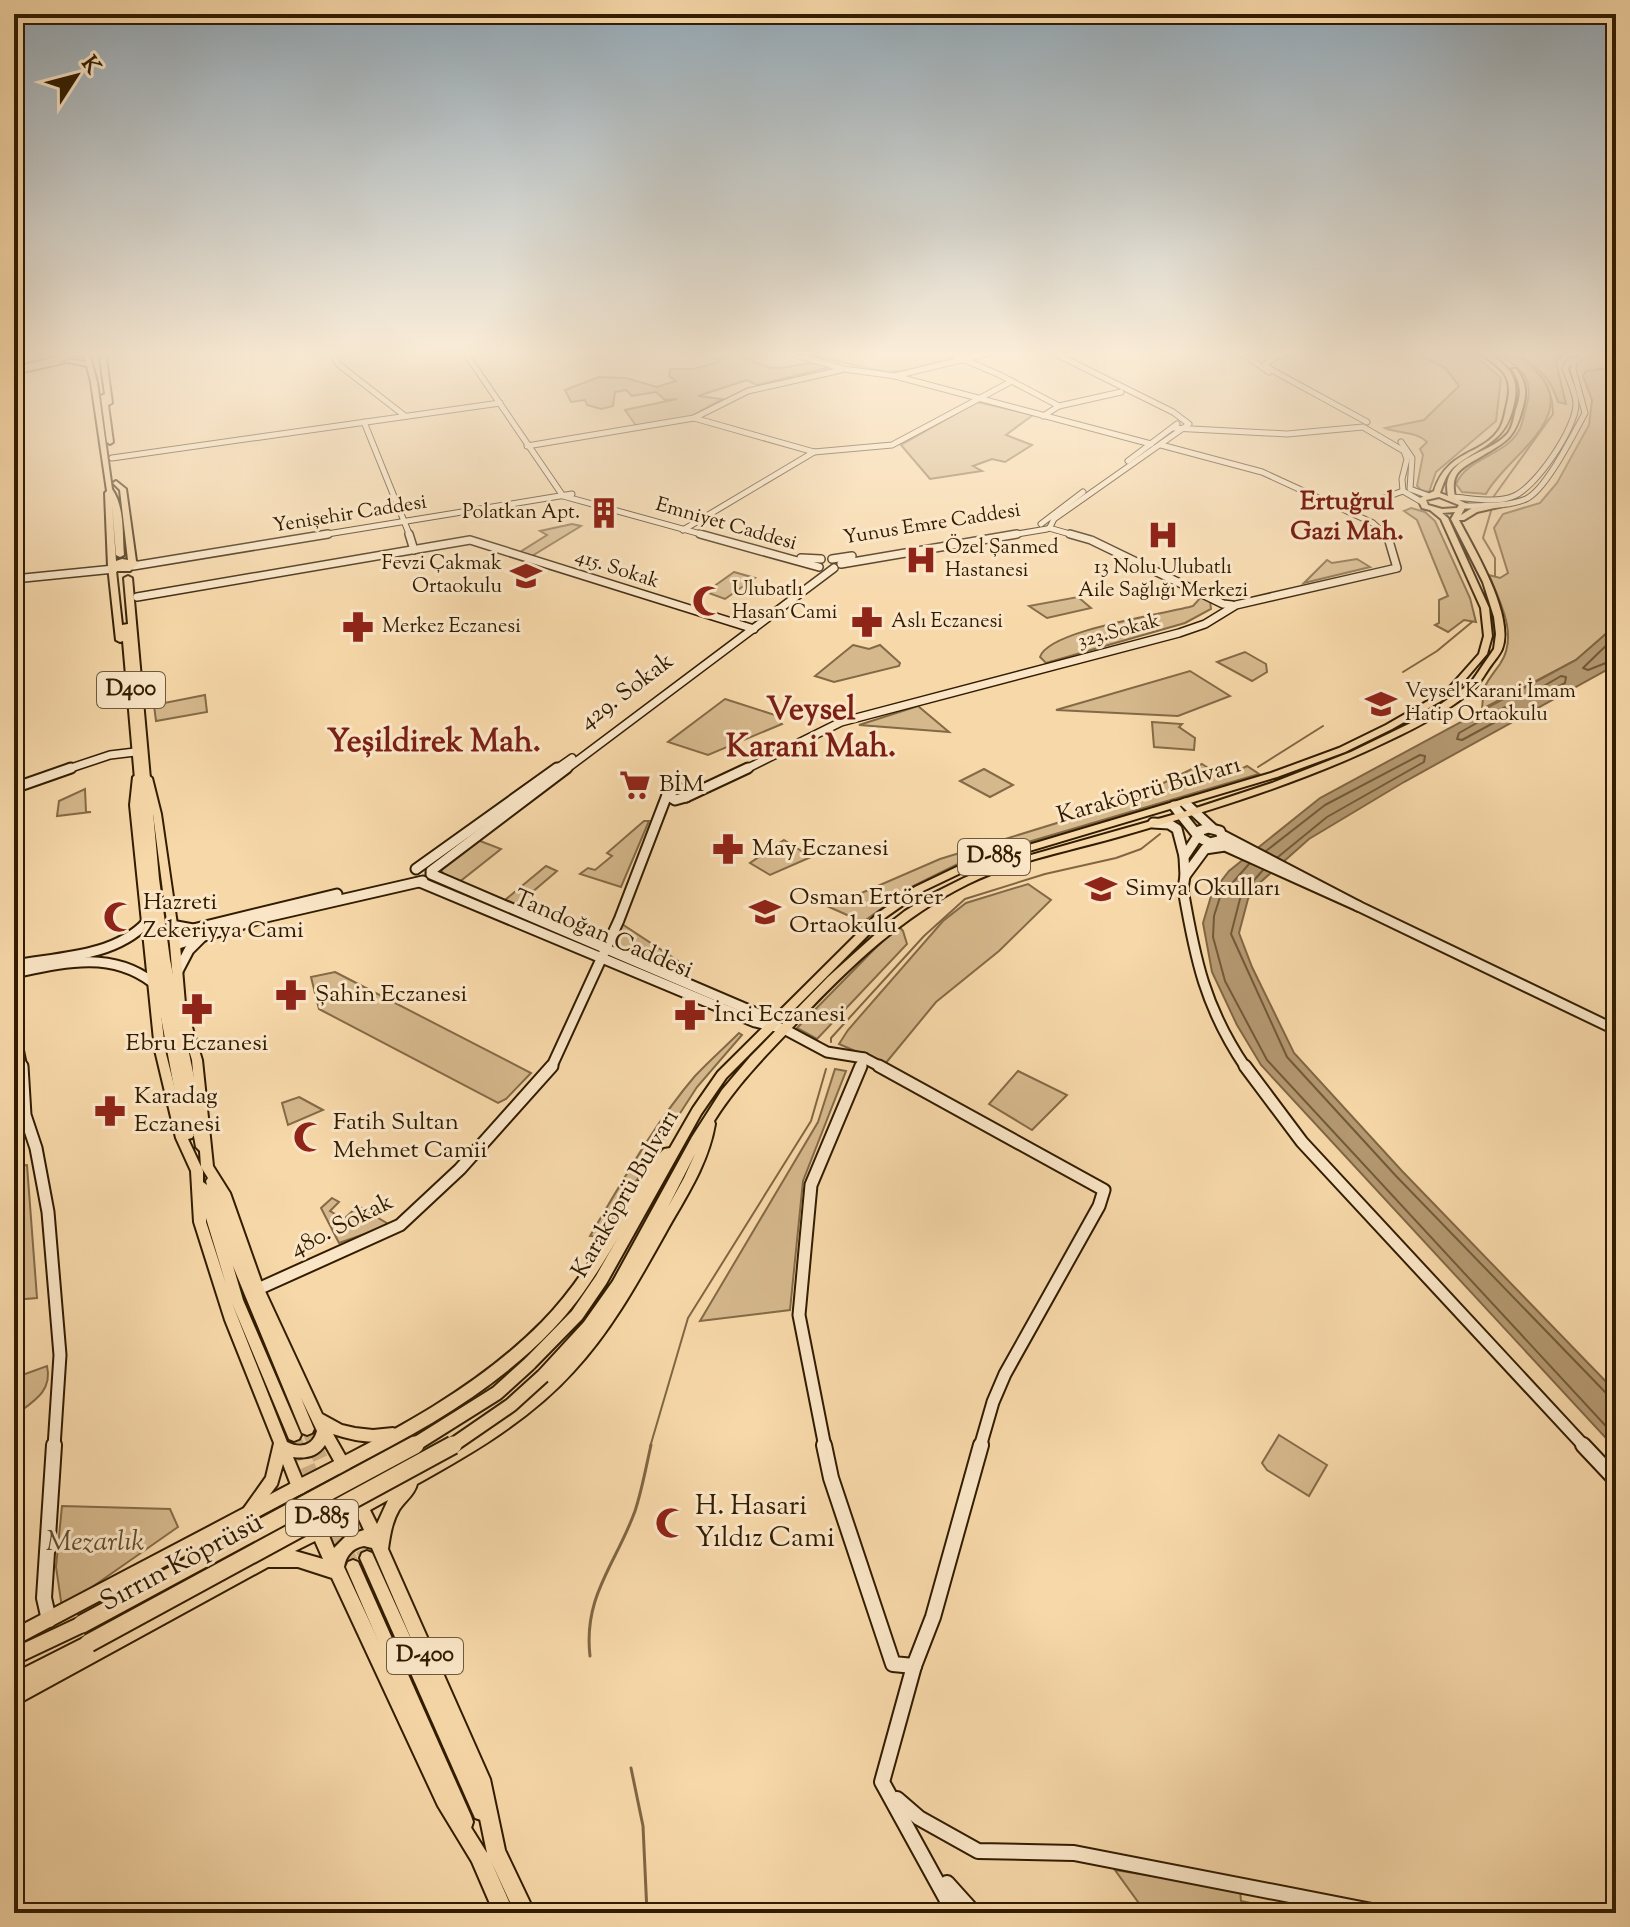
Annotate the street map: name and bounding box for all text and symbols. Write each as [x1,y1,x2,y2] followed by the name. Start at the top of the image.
[36,36,116,116] north arrow
[72,50,107,82] text: K
[1290,484,1404,551] district label: Ertuğrul Gazi Mah.
[271,488,429,541] street label: Yenişehir Caddesi
[652,491,800,559] street label: Emniyet Caddesi
[587,496,621,530] building icon: Polatkan Apt.
[841,497,1023,553] street label: Yunus Emre Caddesi
[462,499,580,528] place label: Polatkan Apt.
[1146,518,1180,552] hospital icon: 13 Nolu Ulubatlı Aile Sağlığı Merkezi
[945,533,1059,586] place label: Özel Şanmed Hastanesi
[571,543,663,597] street label: 415. Sokak
[904,543,938,577] hospital icon: Özel Şanmed Hastanesi
[382,550,502,602] place label: Fevzi Çakmak Ortaokulu
[1078,554,1248,606] place label: 13 Nolu Ulubatlı Aile Sağlığı Merkezi
[509,559,543,593] school or university icon: Fevzi Çakmak Ortaokulu
[732,576,838,628] place label: Ulubatlı Hasan Cami
[691,584,725,618] mosque icon: Ulubatlı Hasan Cami
[850,605,884,639] pharmacy icon: Aslı Eczanesi
[1075,607,1163,657] street label: 323.Sokak
[891,608,1003,637] place label: Aslı Eczanesi
[341,610,375,644] pharmacy icon: Merkez Eczanesi
[382,613,521,642] place label: Merkez Eczanesi
[573,645,681,739] street label: 429. Sokak
[97,672,165,708] road number: D400
[1405,678,1576,730] place label: Veysel Karani İmam Hatip Ortaokulu
[1364,687,1398,721] school or university icon: Veysel Karani İmam Hatip Ortaokulu
[726,688,896,771] district label: Veysel Karani Mah.
[327,720,541,766] district label: Yeşildirek Mah.
[1053,749,1245,833] street label: Karaköprü Bulvarı
[618,768,652,802] supermarket icon: BİM
[659,768,704,802] place label: BİM
[711,832,745,866] pharmacy icon: May Eczanesi
[752,832,889,866] place label: May Eczanesi
[958,839,1030,875] road number: D-885
[1084,872,1118,906] school or university icon: Simya Okulları
[1125,872,1280,906] place label: Simya Okulları
[789,881,943,943] place label: Osman Ertörer Ortaokulu
[508,882,698,988] street label: Tandoğan Caddesi
[143,886,304,948] place label: Hazreti Zekeriyya Cami
[748,895,782,929] school or university icon: Osman Ertörer Ortaokulu
[102,900,136,934] mosque icon: Hazreti Zekeriyya Cami
[274,978,308,1012] pharmacy icon: Şahin Eczanesi
[315,978,468,1012] place label: Şahin Eczanesi
[180,992,214,1026] pharmacy icon: Ebru Eczanesi
[673,998,707,1032] pharmacy icon: İnci Eczanesi
[714,998,846,1032] place label: İnci Eczanesi
[126,1027,269,1061] place label: Ebru Eczanesi
[134,1080,221,1142] place label: Karadag Eczanesi
[93,1094,127,1128] pharmacy icon: Karadag Eczanesi
[564,1103,688,1285] street label: Karaköprü Bulvarı
[333,1106,488,1168] place label: Fatih Sultan Mehmet Camii
[292,1120,326,1154] mosque icon: Fatih Sultan Mehmet Camii
[284,1185,400,1267] street label: 480. Sokak
[695,1487,835,1559] place label: H. Hasari Yıldız Cami
[286,1500,358,1536] road number: D-885
[93,1503,271,1623] street label: Sırrın Köprüsü
[654,1506,688,1540] mosque icon: H. Hasari Yıldız Cami
[46,1523,144,1563] park label: Mezarlık
[387,1638,463,1674] road number: D-400

